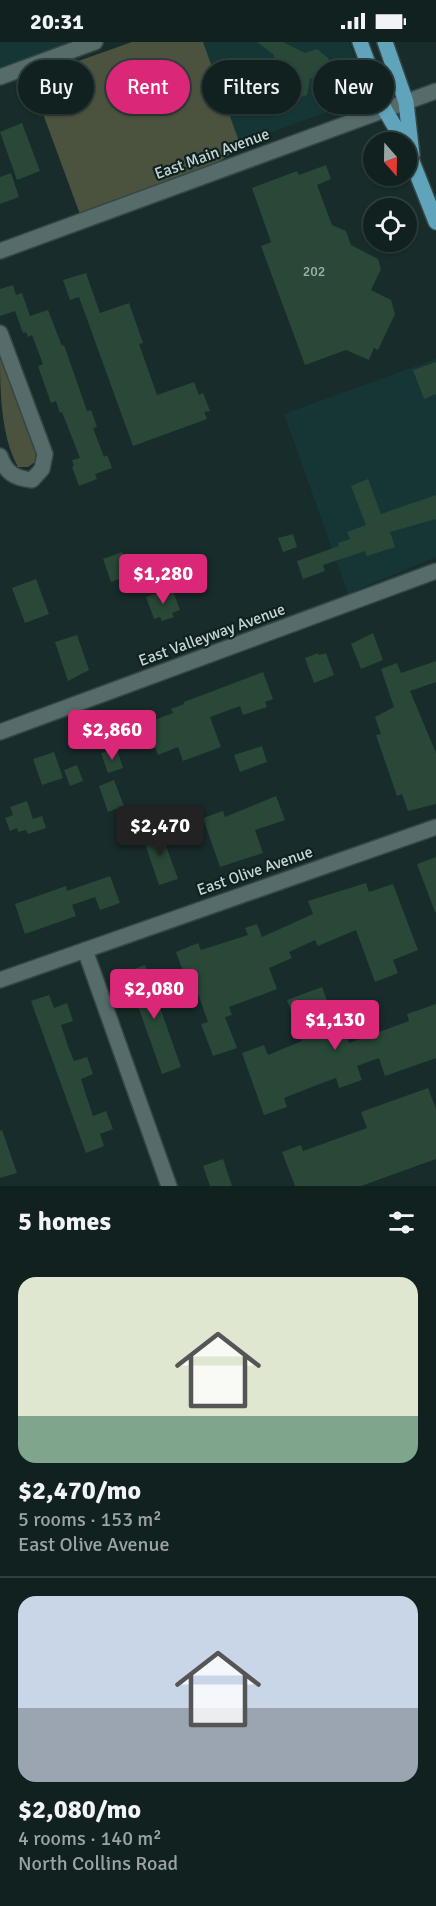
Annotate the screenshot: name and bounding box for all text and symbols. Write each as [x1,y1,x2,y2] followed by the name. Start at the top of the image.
[30,8,84,35] text: 20:31
[18,60,94,114] chip: Buy
[106,60,190,114] chip: Rent
[202,60,301,114] chip: Filters
[313,60,394,114] chip: New
[152,124,272,184] street label: East Main Avenue
[363,132,417,186] north arrow
[363,132,417,252] map controls
[363,198,417,252] button: locate
[303,263,325,280] house number: 202
[114,554,212,605] pin: $1,280
[133,561,193,586] text: $1,280
[136,599,288,671] street label: East Valleyway Avenue
[63,710,161,761] pin: $2,860
[82,717,142,742] text: $2,860
[111,806,209,857] pin: $2,470
[130,813,190,838] text: $2,470
[194,842,316,900] street label: East Olive Avenue
[105,969,203,1020] pin: $2,080
[124,976,184,1001] text: $2,080
[286,1000,384,1051] pin: $1,130
[305,1007,365,1032] text: $1,130
[18,1206,111,1238] text: 5 homes
[385,1206,418,1239] icon: filters
[164,1316,272,1424] icon: home
[18,1475,141,1507] text: $2,470/mo
[18,1507,162,1532] text: 5 rooms · 153 m²
[18,1532,169,1557] text: East Olive Avenue
[164,1635,272,1743] icon: home
[18,1794,141,1826] text: $2,080/mo
[18,1826,162,1851] text: 4 rooms · 140 m²
[18,1851,178,1876] text: North Collins Road

